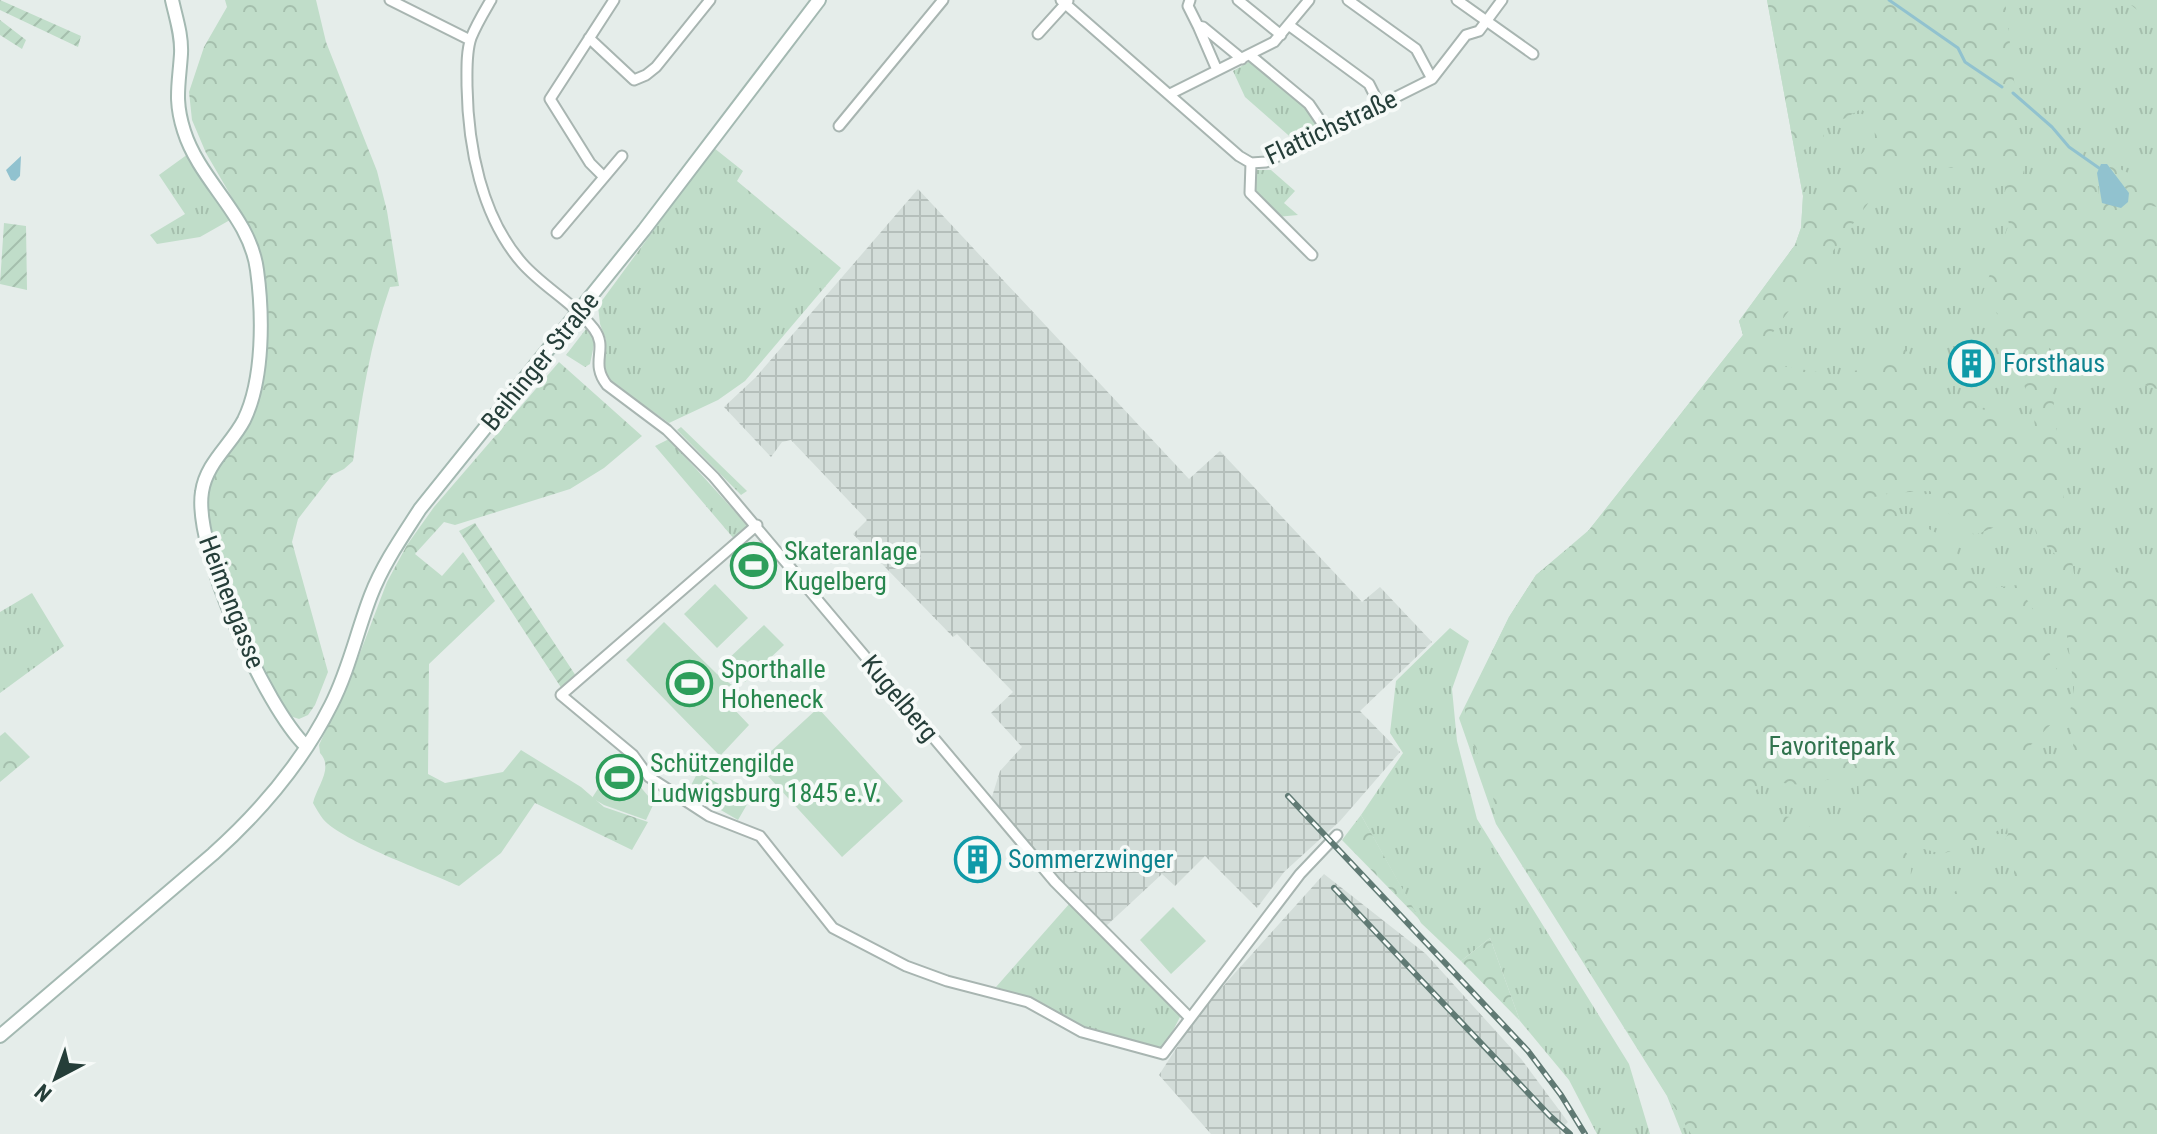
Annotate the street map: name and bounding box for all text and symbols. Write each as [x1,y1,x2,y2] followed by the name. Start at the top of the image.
[1260,83,1402,171] street label: Flattichstraße
[475,286,605,436] street label: Beihinger Straße
[1948,339,1996,387] building icon: Forsthaus
[2003,348,2105,378] place label: Forsthaus
[193,531,271,673] street label: Heimengasse
[784,536,917,596] place label: Skateranlage Kugelberg
[729,542,777,590] sports icon: Skateranlage Kugelberg
[855,649,945,747] street label: Kugelberg
[721,654,826,714] place label: Sporthalle Hoheneck
[666,660,714,708] sports icon: Sporthalle Hoheneck
[1768,731,1896,761] park label: Favoritepark
[650,748,882,808] place label: Schützengilde Ludwigsburg 1845 e.V.
[595,754,643,802] sports icon: Schützengilde Ludwigsburg 1845 e.V.
[953,835,1001,883] building icon: Sommerzwinger
[1008,844,1174,874] place label: Sommerzwinger
[16,1038,96,1118] north arrow
[30,1079,56,1107] text: N

